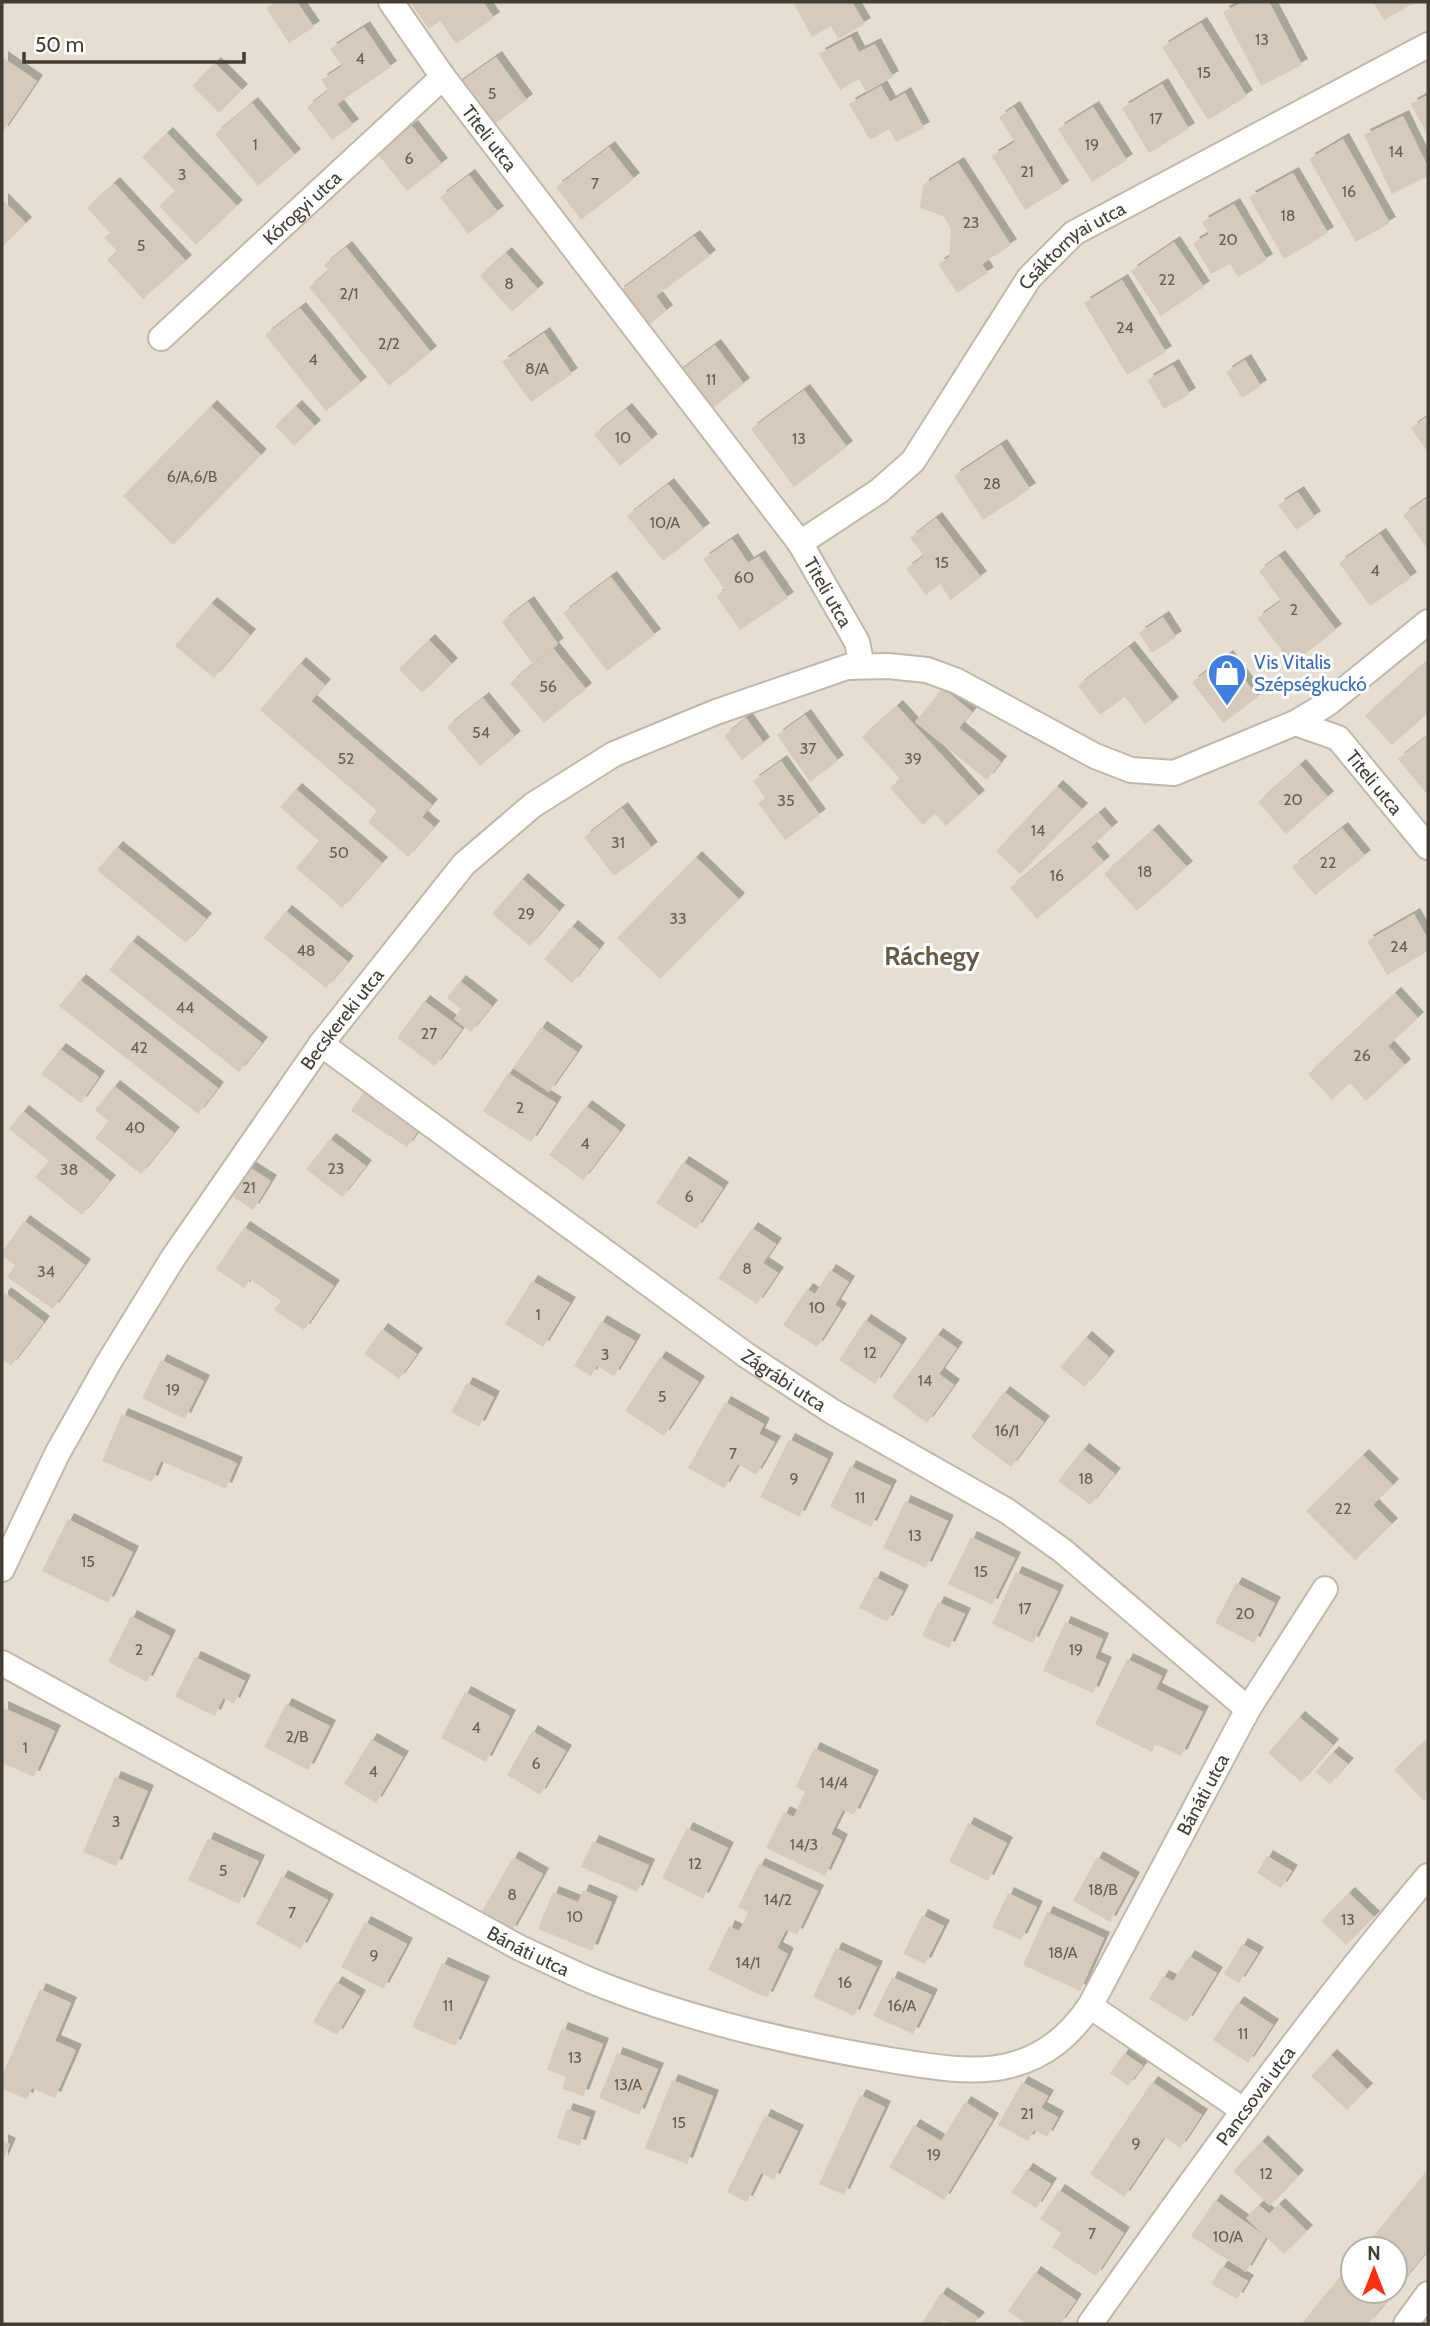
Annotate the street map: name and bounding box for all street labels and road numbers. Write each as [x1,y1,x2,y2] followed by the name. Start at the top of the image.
[457,101,522,176] street label: Titeli utca
[258,166,346,250] street label: Kórogyi utca
[1014,197,1129,294] street label: Csáktornyai utca
[799,553,857,631] street label: Titeli utca
[1341,746,1408,820] street label: Titeli utca
[296,964,389,1074] street label: Becskereki utca
[737,1344,830,1416] street label: Zágrábi utca
[1172,1750,1234,1839] street label: Bánáti utca
[483,1921,573,1981] street label: Bánáti utca
[1211,2042,1300,2150] street label: Pancsovai utca

